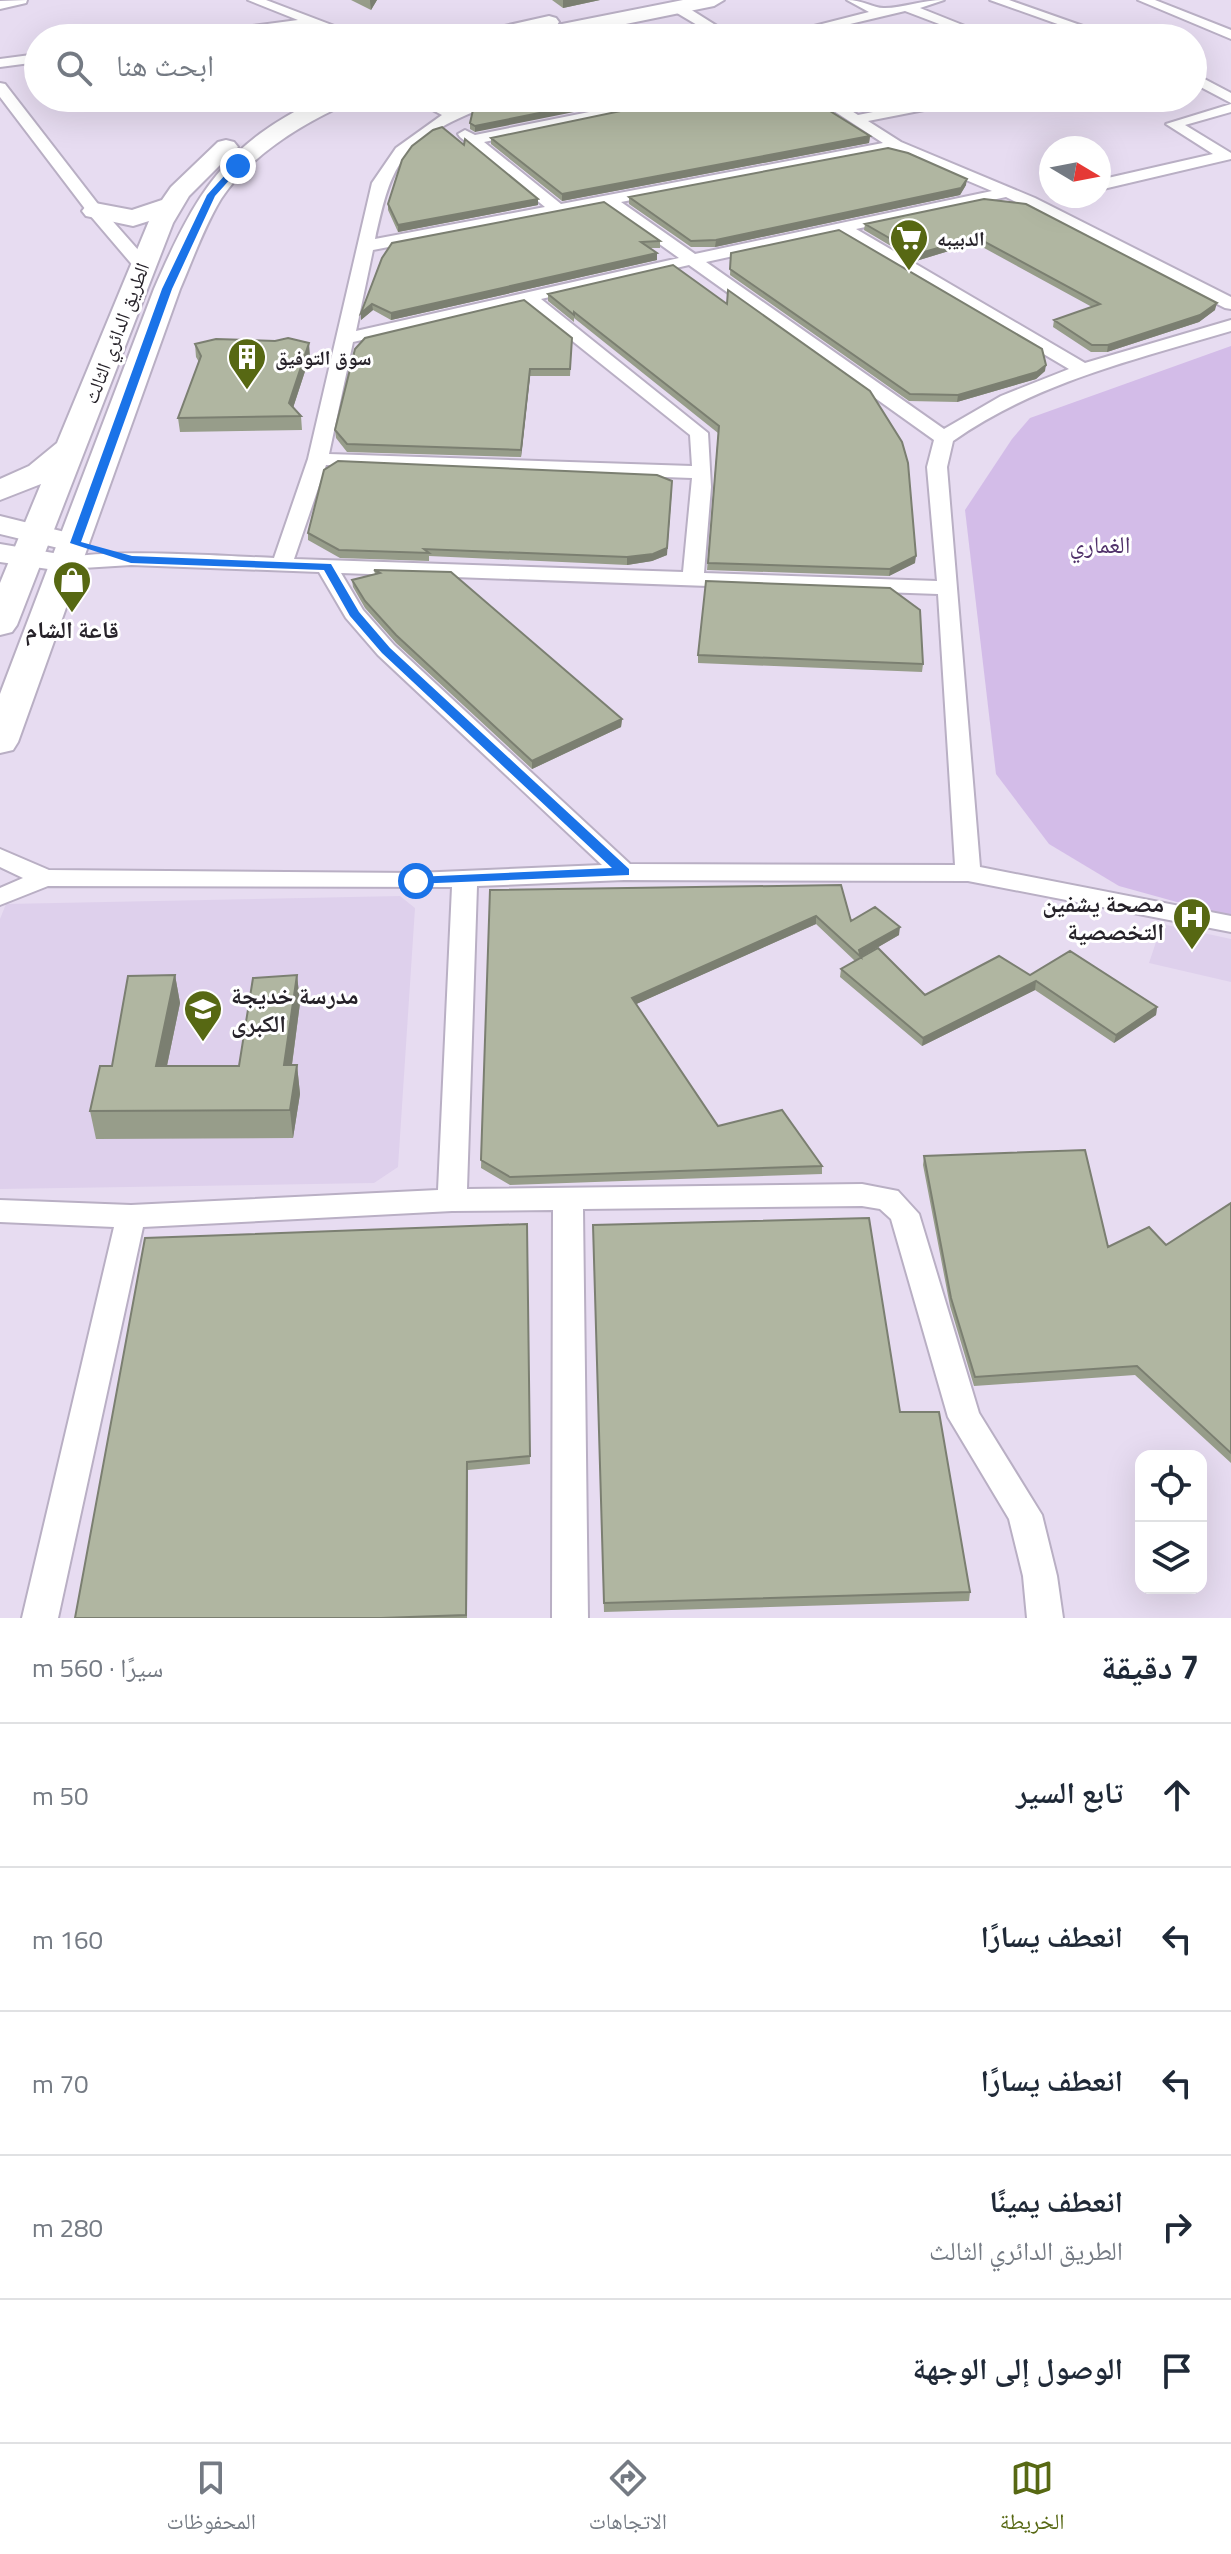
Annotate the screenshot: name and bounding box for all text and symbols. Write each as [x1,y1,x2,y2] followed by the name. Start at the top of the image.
[24,24,1207,112] search box
[116,42,214,88] text: ابحث هنا
[52,46,96,90] icon: search
[1039,136,1111,208] north arrow
[220,148,256,184] route end
[888,217,930,272] supermarket icon: الدبيبه
[937,223,985,254] place label: الدبيبه
[75,258,158,409] street label: الطريق الدائري الثالث
[226,336,268,391] building icon: سوق التوفيق
[275,342,372,373] place label: سوق التوفيق
[1070,526,1130,564] park label: الغماري
[51,559,93,614] shop icon: قاعة الشام
[25,611,119,647] place label: قاعة الشام
[398,863,434,899] route start
[1042,885,1164,949] place label: مصحة يشفين التخصصية
[1171,896,1213,951] hospital icon: مصحة يشفين التخصصية
[231,977,359,1041] place label: مدرسة خديجة الكبرى
[182,988,224,1043] school or university icon: مدرسة خديجة الكبرى
[1135,1450,1207,1594] map controls
[1135,1450,1207,1522] button: locate
[1135,1522,1207,1594] button: layers
[1101,1640,1199,1692] text: 7 دقيقة
[32,1648,163,1687] text: سيرًا · 560 m
[1016,1769,1123,1815] text: تابع السير
[1155,1773,1199,1817] icon: ahead
[32,1776,89,1815] text: 50 m
[980,1913,1123,1959] text: انعطف يسارًا
[1155,1917,1199,1961] icon: left
[32,1920,103,1959] text: 160 m
[980,2057,1123,2103] text: انعطف يسارًا
[1155,2061,1199,2105] icon: left
[32,2064,89,2103] text: 70 m
[989,2178,1123,2224] text: انعطف يمينًا
[1155,2205,1199,2249] icon: right
[32,2208,103,2247] text: 280 m
[929,2231,1123,2270] text: الطريق الدائري الثالث
[913,2345,1123,2391] text: الوصول إلى الوجهة
[1155,2349,1199,2393] icon: arrive
[166,2456,256,2543] tab: المحفوظات
[589,2456,667,2543] tab: الاتجاهات
[1000,2456,1065,2543] tab: الخريطة

